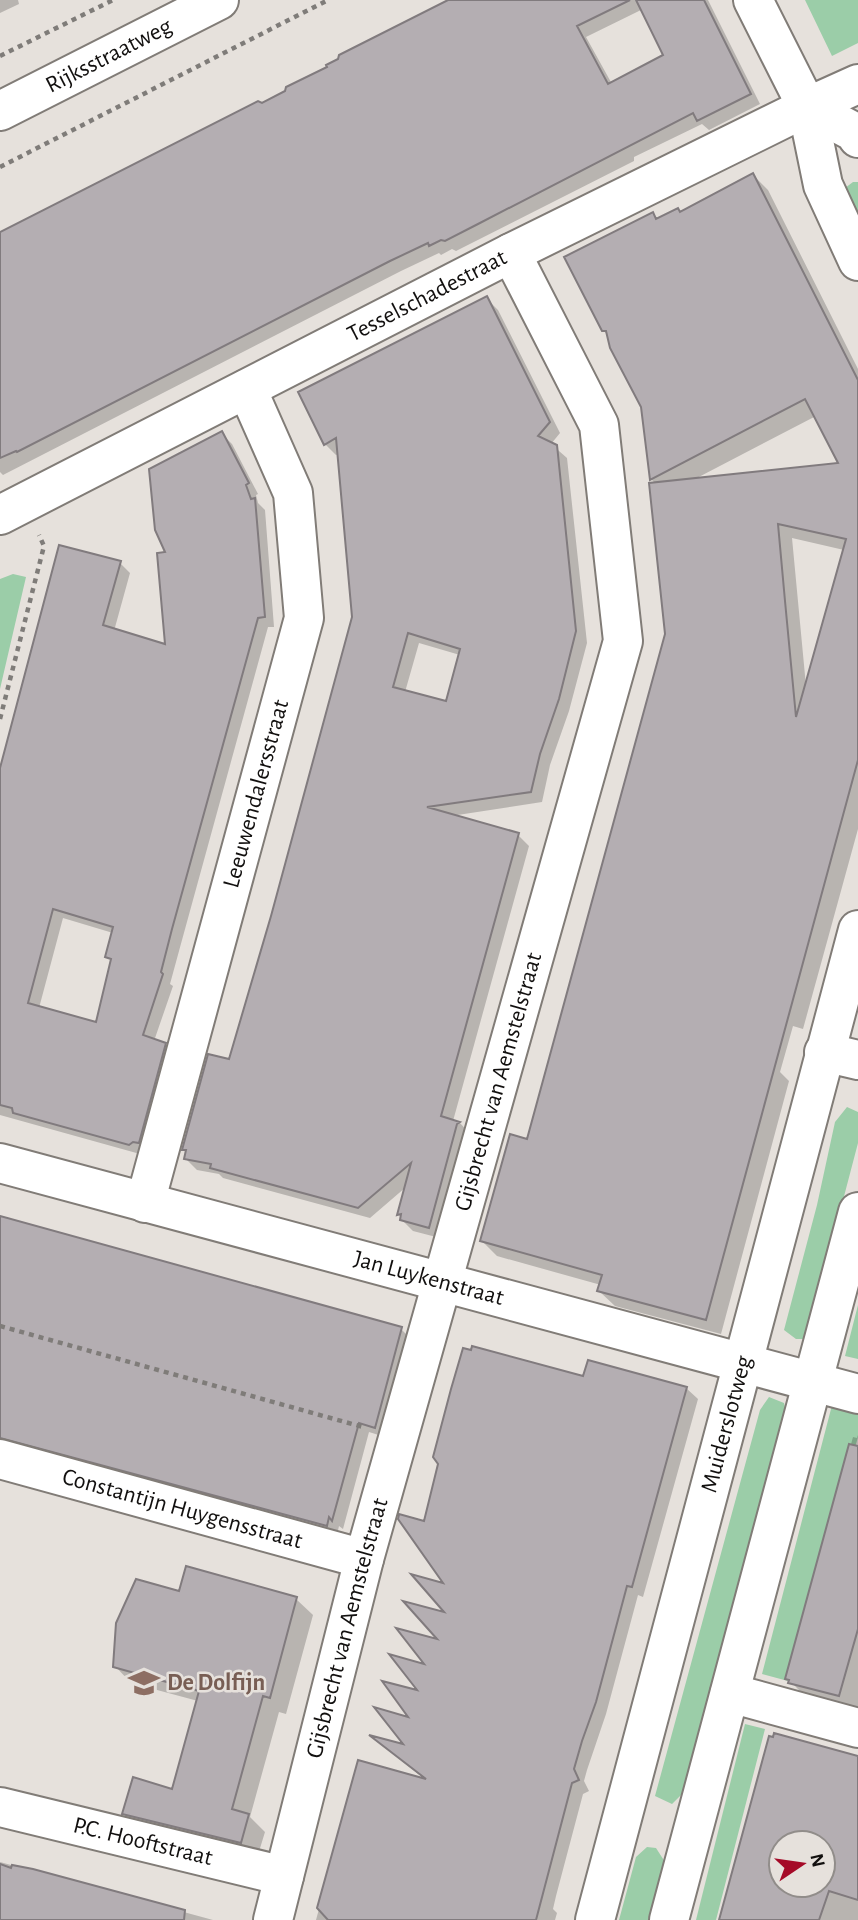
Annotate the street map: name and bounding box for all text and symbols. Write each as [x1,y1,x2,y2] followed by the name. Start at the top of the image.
[42,14,176,98] street label: Rijksstraatweg
[344,245,511,347] street label: Tesselschadestraat
[219,697,293,891] street label: Leeuwendalersstraat
[451,950,547,1214] street label: Gijsbrecht van Aemstelstraat
[351,1247,507,1310] street label: Jan Luykenstraat
[697,1353,756,1495] street label: Muiderslotweg
[60,1465,305,1554] street label: Constantijn Huygensstraat
[302,1495,393,1761] street label: Gijsbrecht van Aemstelstraat
[127,1666,161,1700] school or university icon: De Dolfijn
[167,1671,265,1695] place label: De Dolfijn
[71,1813,215,1870] street label: P.C. Hooftstraat
[767,1829,837,1899] north arrow
[806,1852,828,1869] text: N

